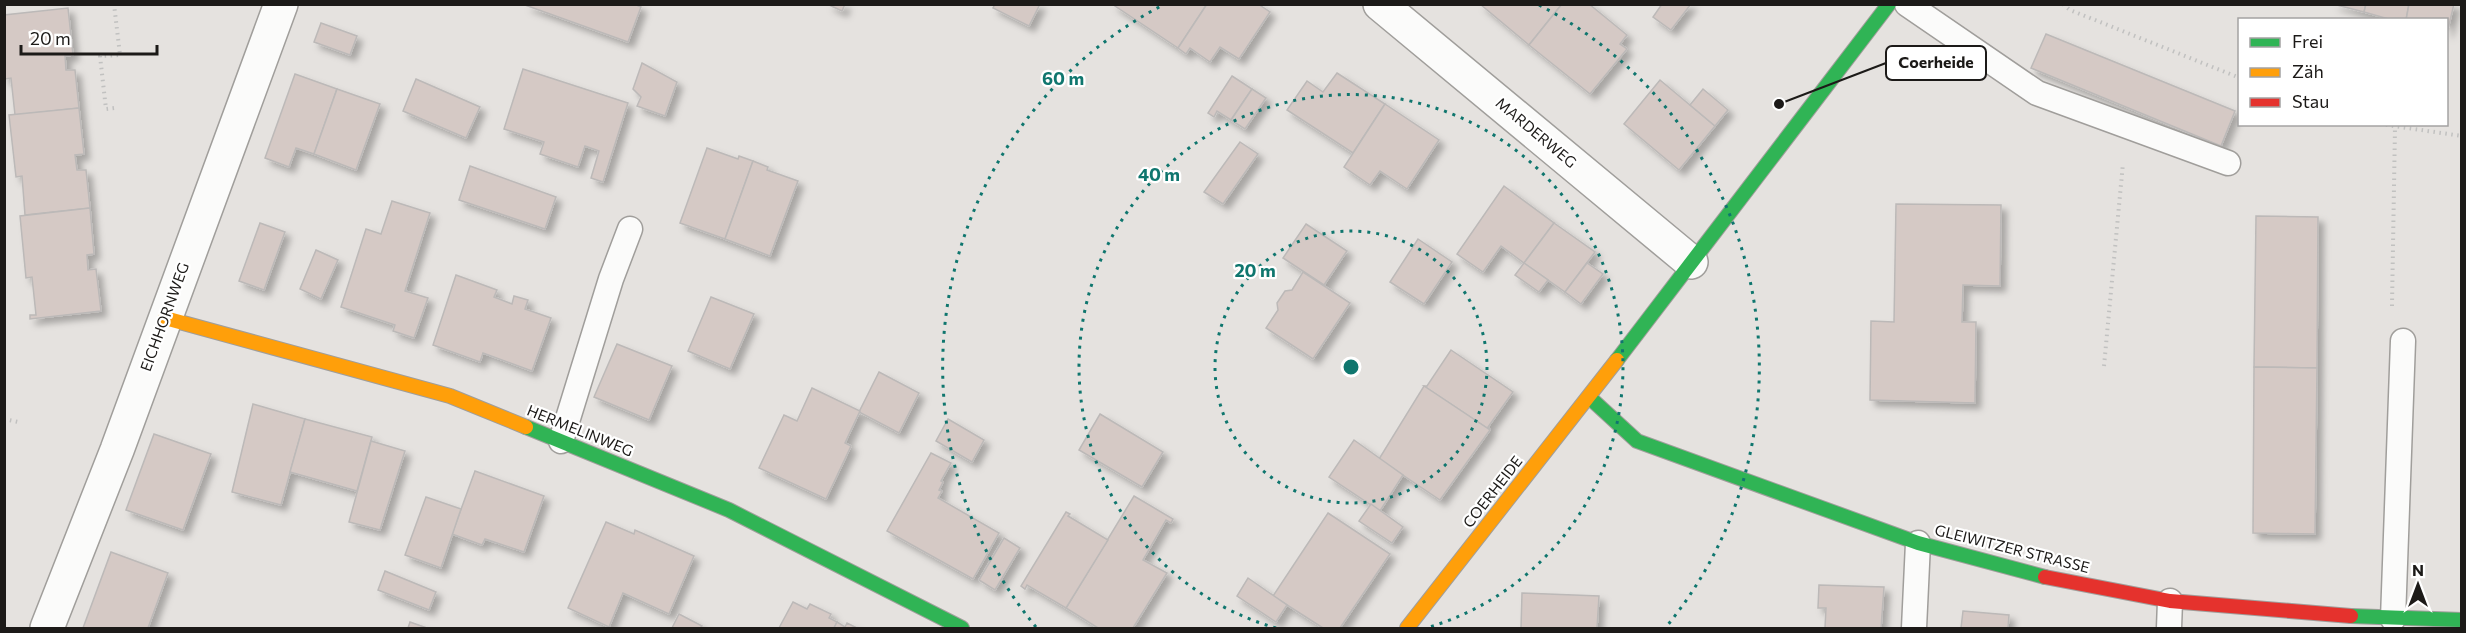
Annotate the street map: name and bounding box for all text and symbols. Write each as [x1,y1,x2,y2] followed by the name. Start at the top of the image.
[21,18,158,56] scale bar
[2238,18,2448,126] legend
[30,27,71,49] text: 20 m
[2292,30,2323,52] text: Frei
[1886,46,1986,80] callout: Coerheide
[1898,52,1974,71] text: Coerheide
[2292,60,2324,82] text: Zäh
[1042,67,1084,89] text: 60 m
[2292,90,2329,112] text: Stau
[1493,93,1581,171] street label: MARDERWEG
[1138,163,1180,185] text: 40 m
[1234,259,1276,281] text: 20 m
[136,260,192,374] street label: EICHHORNWEG
[1341,357,1361,377] centre of rings
[525,401,636,460] street label: HERMELINWEG
[1459,452,1526,531] street label: COERHEIDE
[1933,520,2092,576] street label: GLEIWITZER STRASSE
[2388,555,2448,615] north arrow
[2412,560,2424,579] text: N

